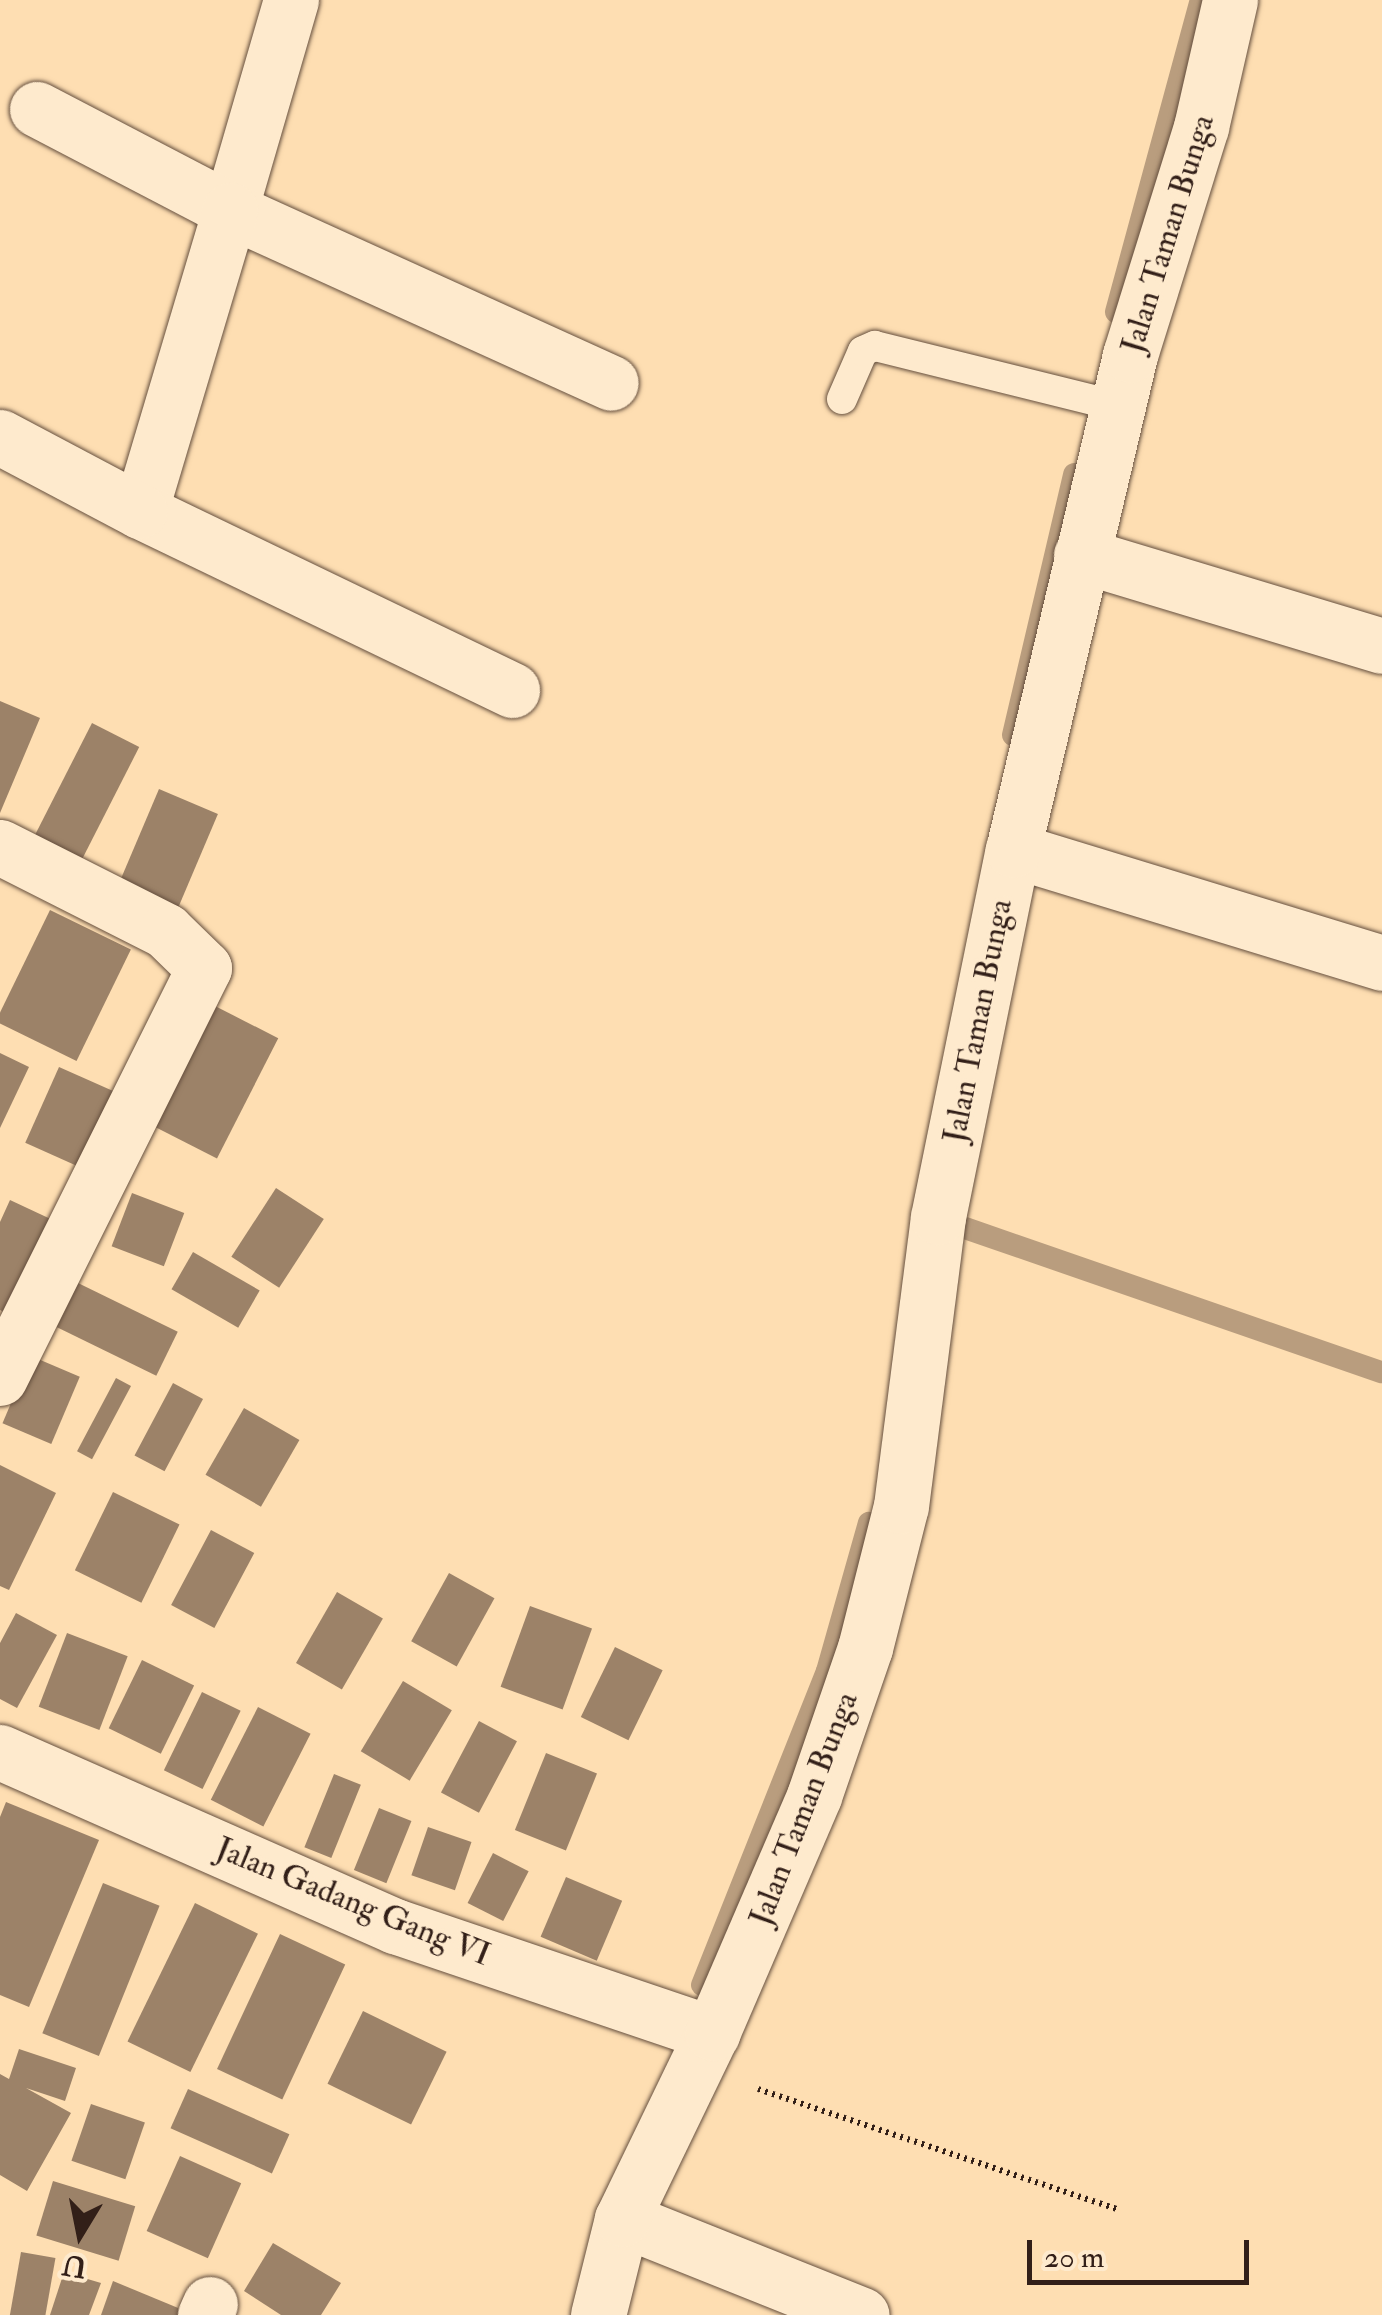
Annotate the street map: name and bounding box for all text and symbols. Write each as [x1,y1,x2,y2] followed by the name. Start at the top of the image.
[1113,110,1223,358] street label: Jalan Taman Bunga
[936,896,1020,1146] street label: Jalan Taman Bunga
[742,1687,866,1931] street label: Jalan Taman Bunga
[210,1829,496,1975] street label: Jalan Gadang Gang VI
[30,2185,130,2285] north arrow
[1032,2220,1254,2282] scale bar
[1044,2239,1104,2276] text: 20 m
[60,2246,89,2284] text: U

